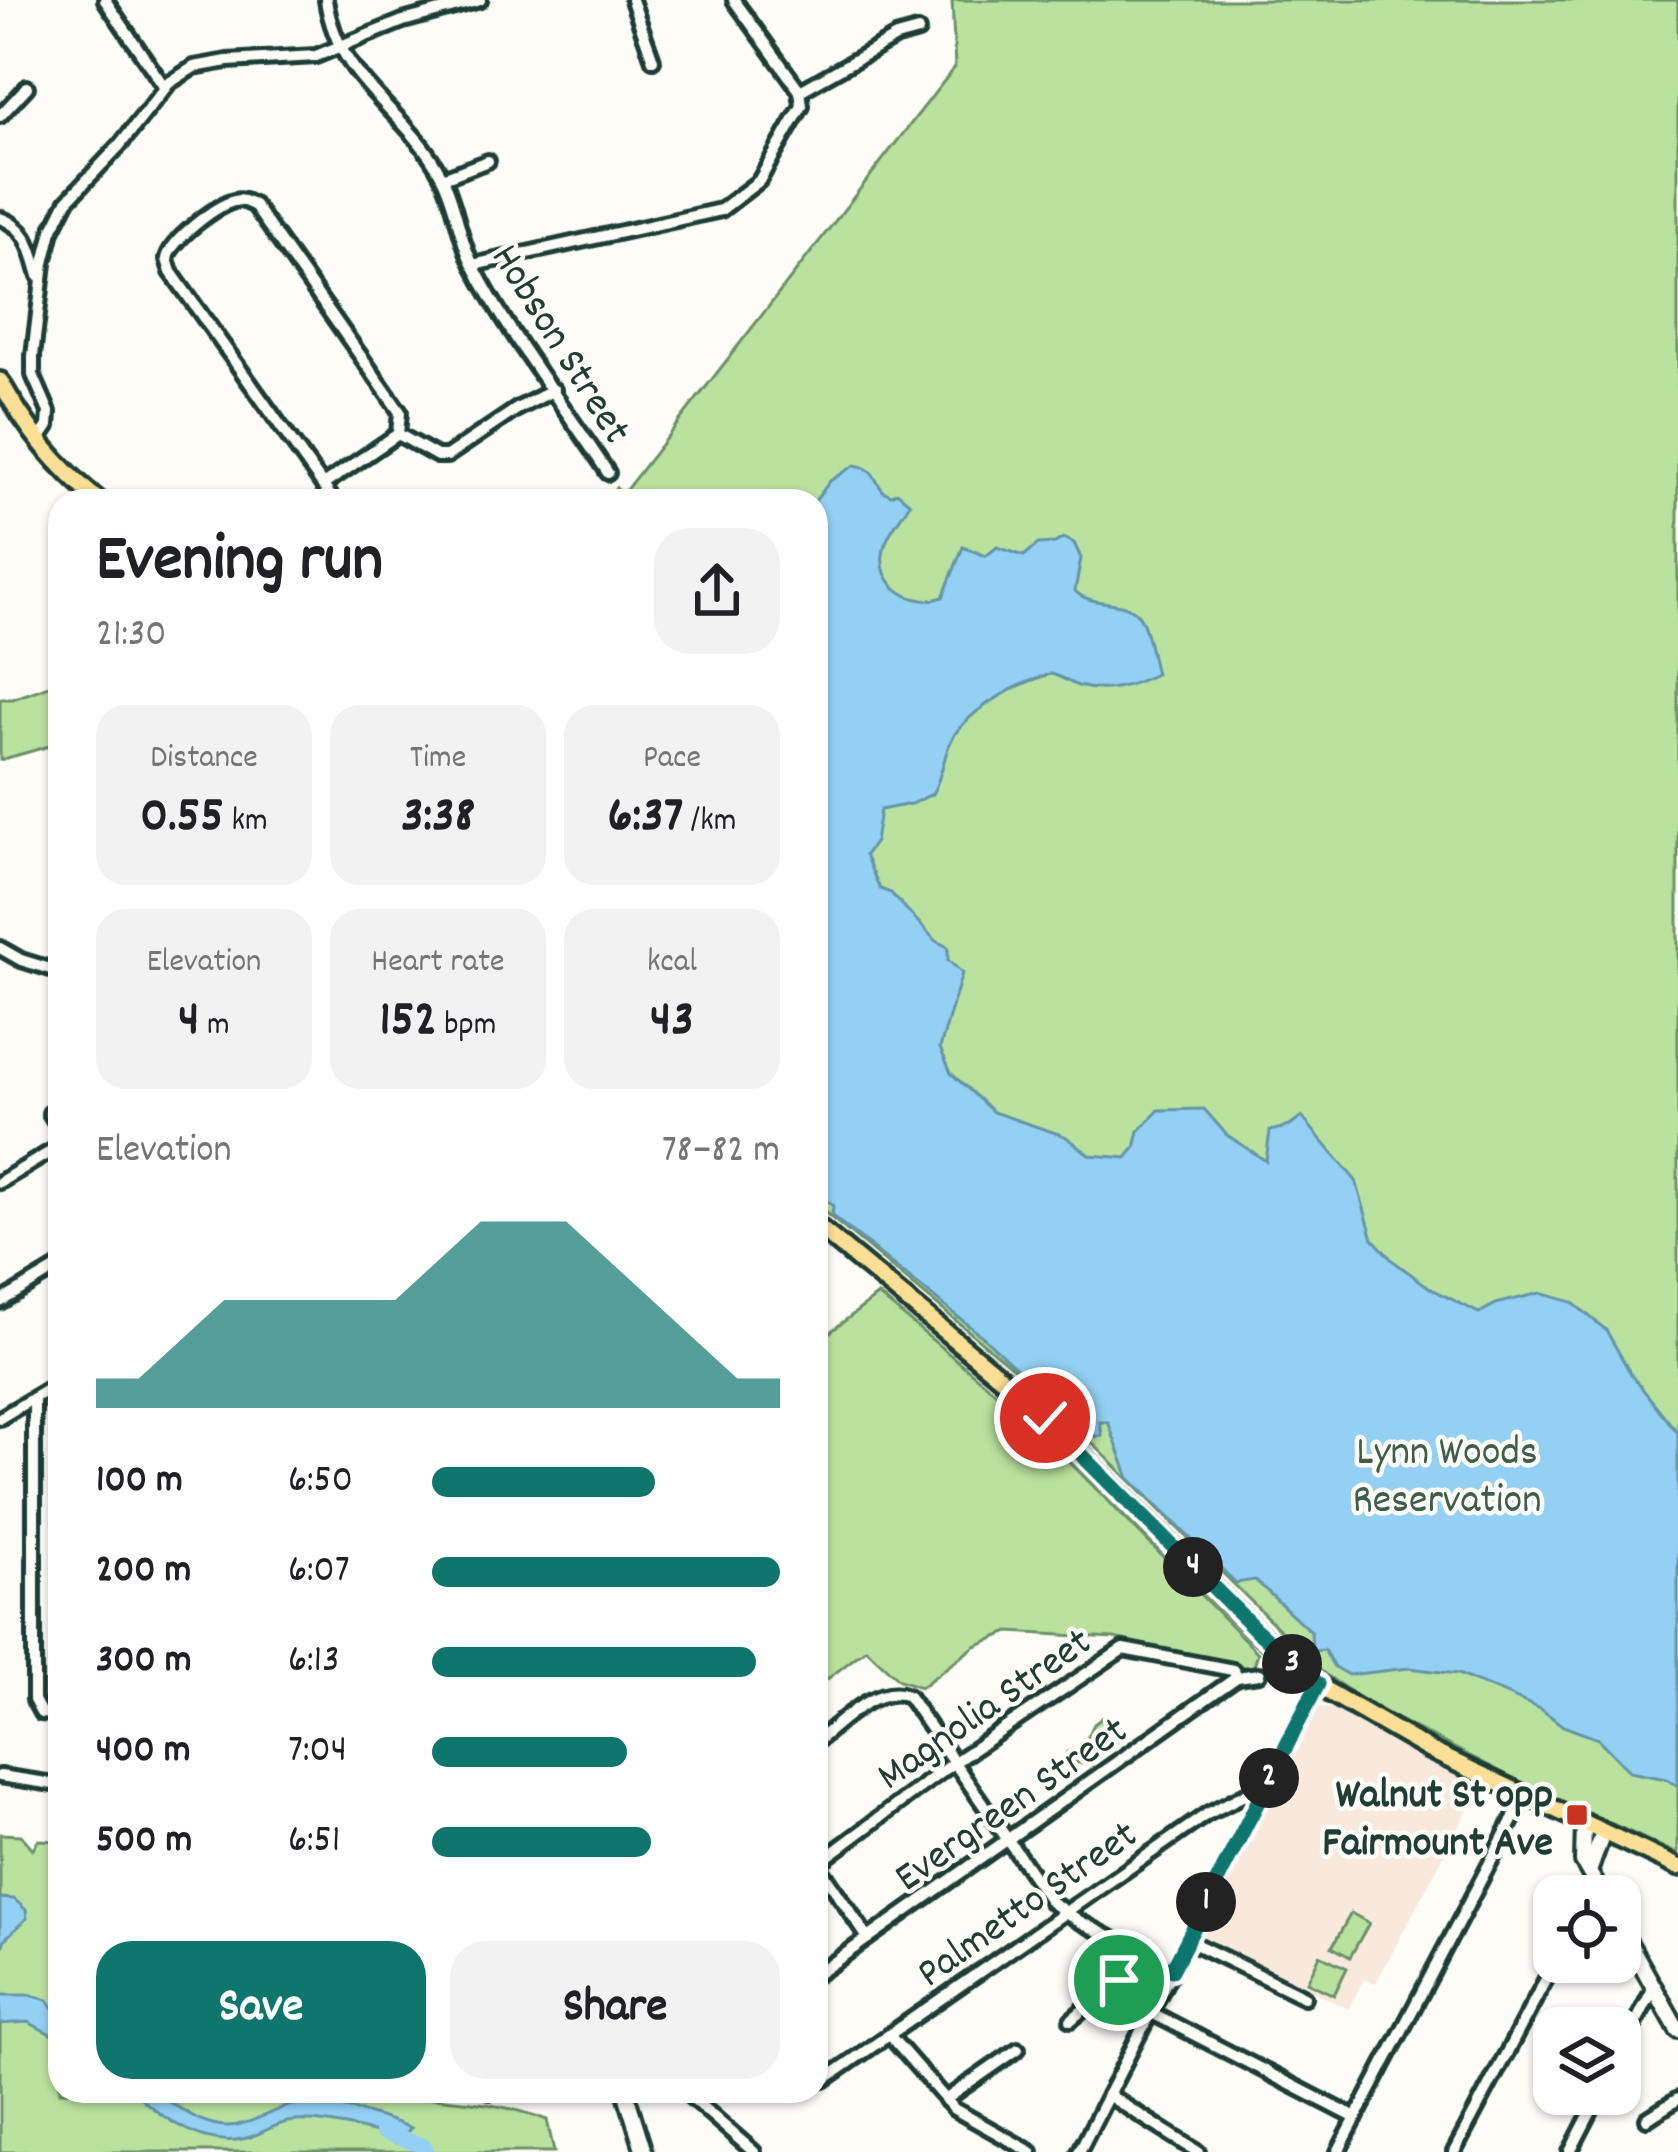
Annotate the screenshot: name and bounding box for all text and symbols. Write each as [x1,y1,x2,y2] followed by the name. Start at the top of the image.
[473,234,643,457] street label: Hobson Street
[96,517,383,611] text: Evening run
[654,528,780,654] button: share
[96,609,167,664] text: 21:30
[150,736,258,783] text: Distance
[410,736,466,783] text: Time
[643,736,701,783] text: Pace
[140,783,224,855] text: 0.55
[401,783,475,855] text: 3:38
[608,783,683,855] text: 6:37
[224,799,268,846] text: km
[683,799,736,846] text: /km
[147,940,261,987] text: Elevation
[371,940,505,987] text: Heart rate
[647,940,697,987] text: kcal
[178,987,199,1059] text: 4
[380,987,437,1059] text: 152
[650,987,694,1059] text: 43
[199,1003,230,1050] text: m
[437,1003,496,1050] text: bpm
[96,1125,232,1180] text: Elevation
[662,1125,780,1180] text: 78–82 m
[994,1367,1096,1469] pin
[1012,1385,1078,1451] icon: check
[1352,1425,1542,1533] park label: Lynn Woods Reservation
[96,1455,183,1510] text: 100 m
[288,1455,353,1510] text: 6:50
[1163,1537,1223,1597] pin: 4
[1186,1543,1200,1590] text: 4
[96,1545,191,1600] text: 200 m
[288,1545,350,1600] text: 6:07
[866,1616,1106,1808] street label: Magnolia Street
[1262,1634,1322,1694] pin: 3
[96,1635,192,1690] text: 300 m
[288,1635,339,1690] text: 6:13
[1285,1640,1299,1687] text: 3
[884,1704,1142,1910] street label: Evergreen Street
[96,1725,190,1780] text: 400 m
[288,1725,347,1780] text: 7:04
[1239,1748,1299,1808] pin: 2
[1262,1754,1276,1801] text: 2
[1322,1768,1553,1876] place label: Walnut St opp Fairmount Ave
[1564,1802,1590,1828] marker: Walnut St opp Fairmount Ave
[906,1808,1152,2005] street label: Palmetto Street
[96,1815,192,1870] text: 500 m
[288,1815,340,1870] text: 6:51
[1176,1872,1236,1932] pin: 1
[1533,1875,1641,2115] map controls
[1533,1875,1641,1983] button: locate
[1202,1878,1210,1925] text: 1
[1068,1929,1170,2031] pin
[96,1941,426,2079] button: Save
[450,1941,780,2079] button: Share
[1086,1947,1152,2013] icon: arrive
[1533,2007,1641,2115] button: layers

